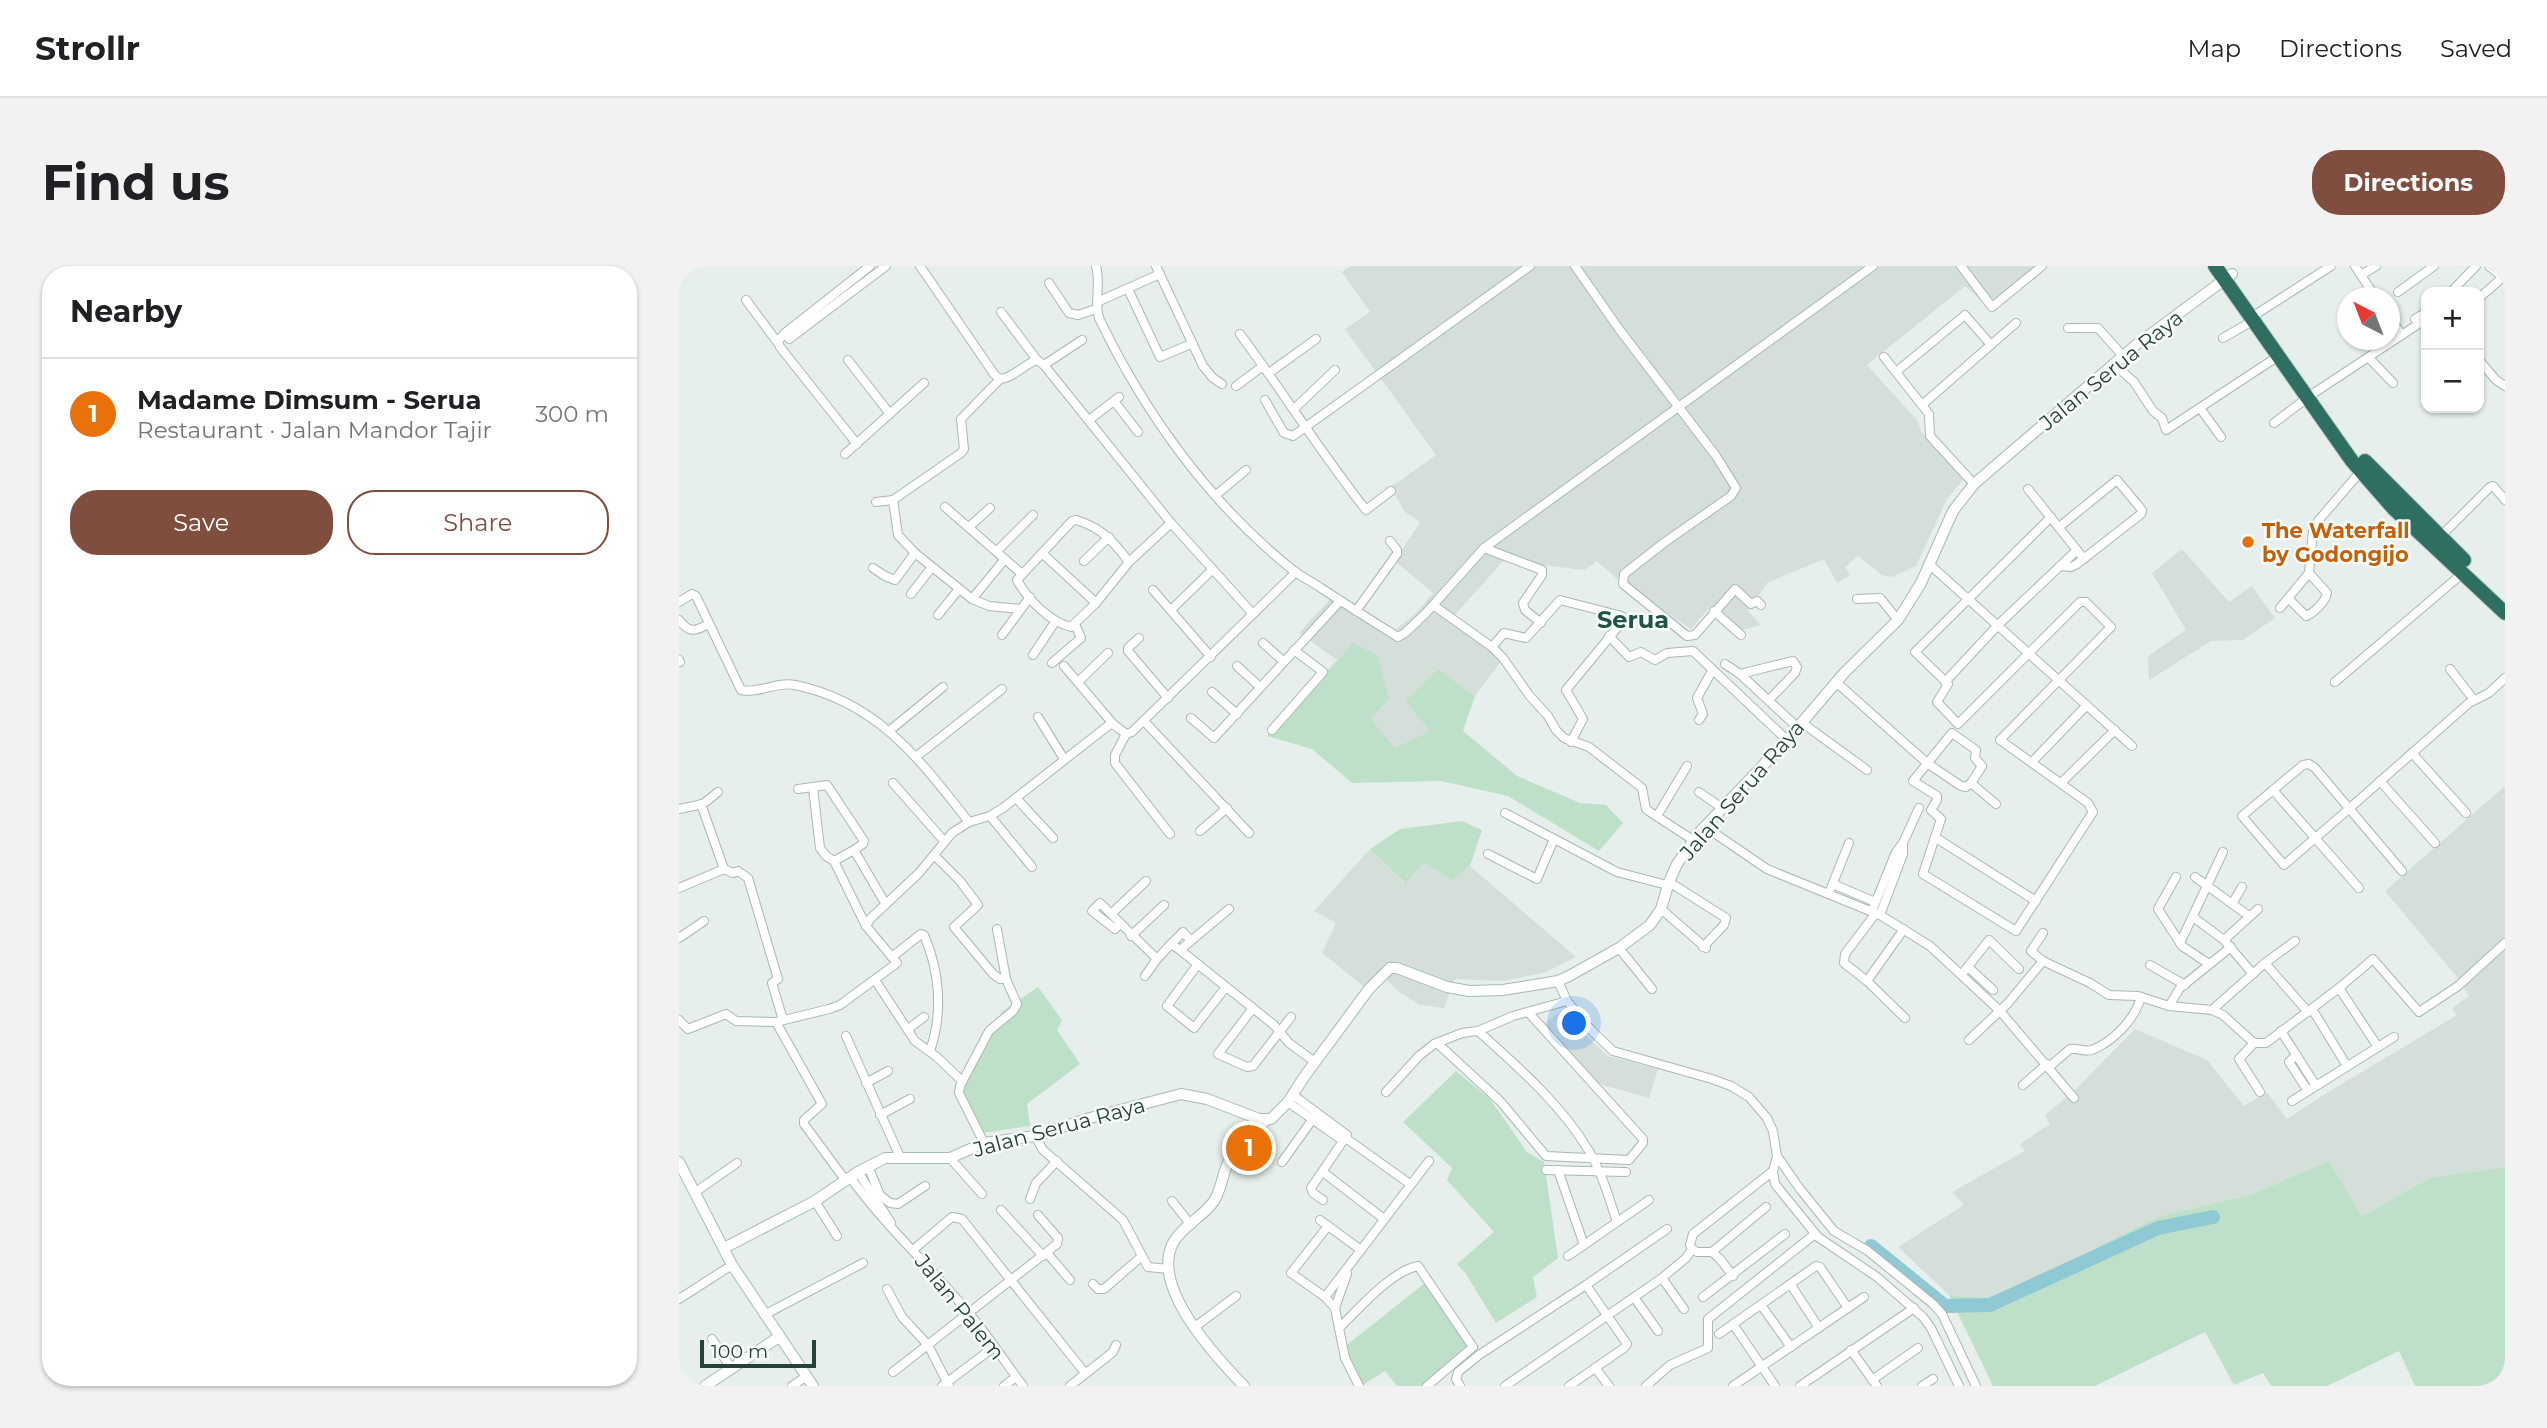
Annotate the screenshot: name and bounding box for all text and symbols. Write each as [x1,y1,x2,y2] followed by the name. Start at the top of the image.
[35,28,140,68] text: Strollr
[2188,34,2241,63] text: Map
[2279,34,2402,63] text: Directions
[2440,34,2512,63] text: Saved
[2312,150,2505,215] button: Directions
[42,153,230,212] text: Find us
[2337,287,2400,350] north arrow
[2421,287,2484,413] map controls
[2421,287,2484,350] button: +
[70,293,182,330] text: Nearby
[2034,305,2188,436] street label: Jalan Serua Raya
[2421,350,2484,413] button: −
[137,384,482,416] text: Madame Dimsum - Serua
[88,400,98,428] text: 1
[535,400,609,428] text: 300 m
[137,416,492,444] text: Restaurant · Jalan Mandor Tajir
[70,490,333,555] button: Save
[347,490,609,555] button: Share
[2262,518,2410,567] place label: The Waterfall by Godongijo
[2240,534,2256,550] marker: The Waterfall by Godongijo
[1597,605,1669,634] district label: Serua
[1674,715,1810,866] street label: Jalan Serua Raya
[1557,1006,1591,1040] your location
[969,1092,1148,1162] street label: Jalan Serua Raya
[1226,1122,1272,1174] pin: 1
[909,1248,1010,1365] street label: Jalan Palem
[700,1337,815,1369] scale bar
[711,1340,768,1363] text: 100 m

